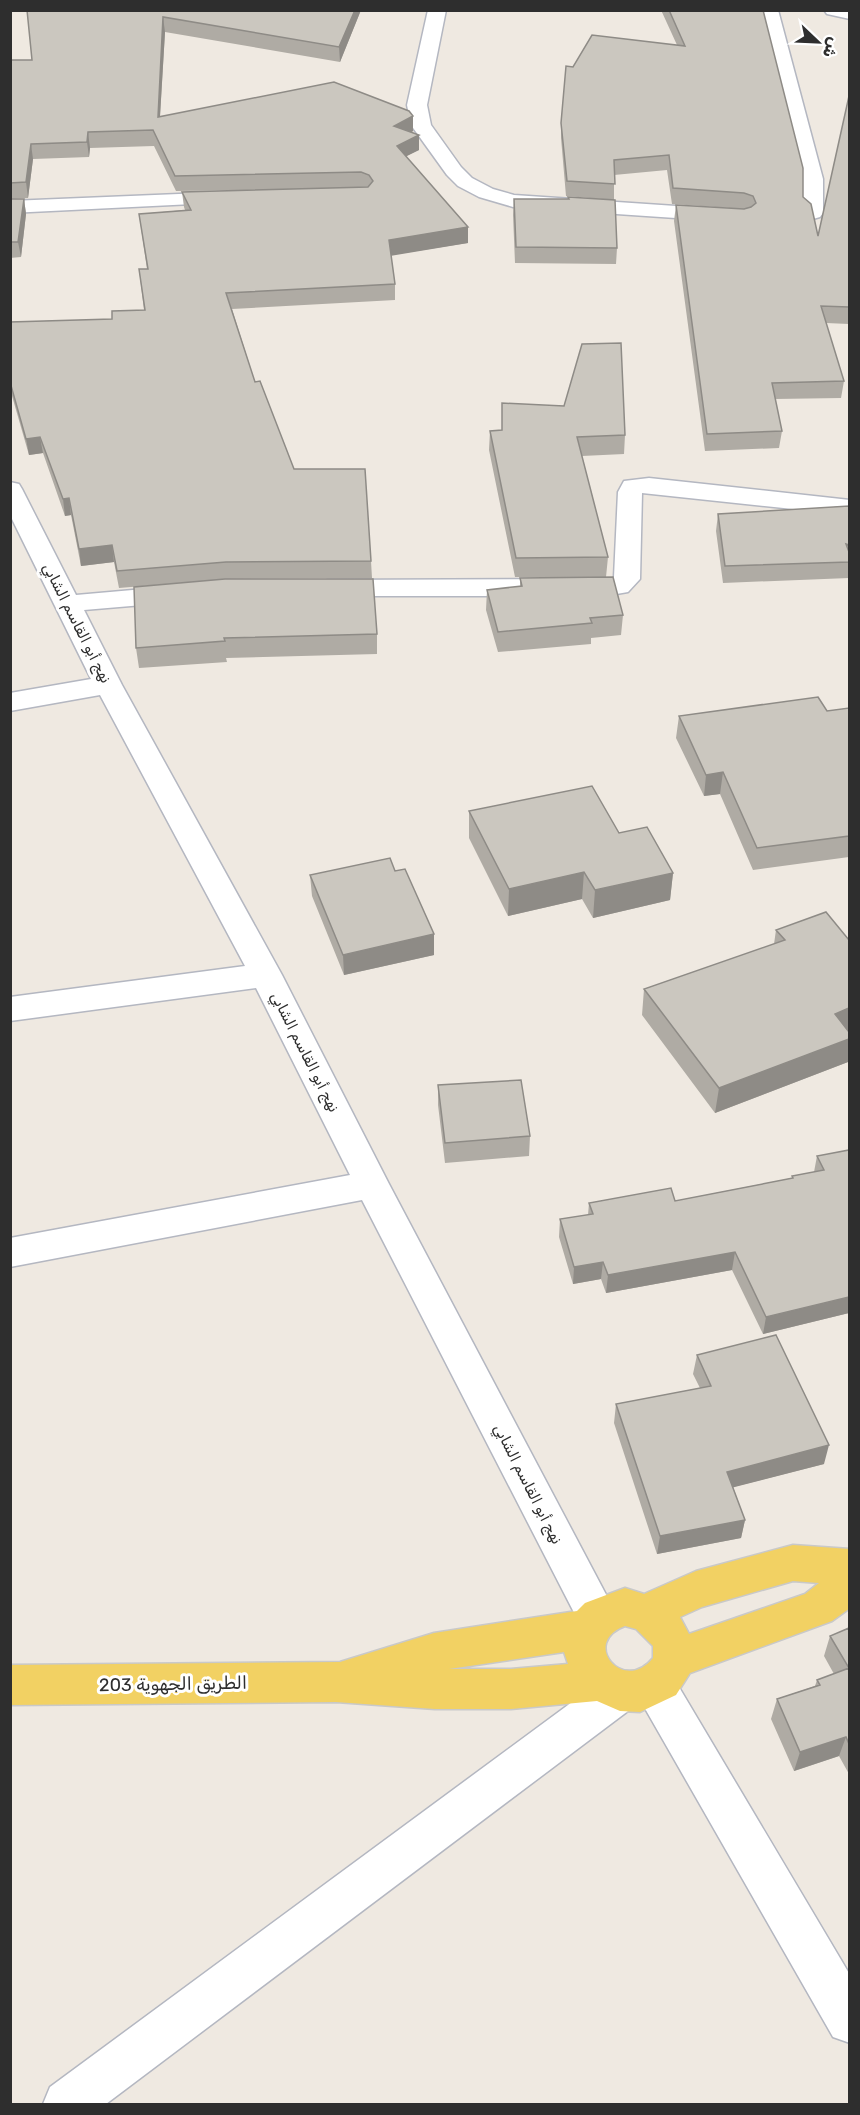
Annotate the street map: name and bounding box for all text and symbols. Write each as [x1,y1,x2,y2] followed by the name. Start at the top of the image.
[788,12,848,72] north arrow
[819,35,844,61] text: ش
[36,560,115,687] street label: نهج أبو القاسم الشابي
[264,989,343,1116] street label: نهج أبو القاسم الشابي
[487,1421,566,1548] street label: نهج أبو القاسم الشابي
[99,1672,247,1696] street label: الطريق الجهوية 203

